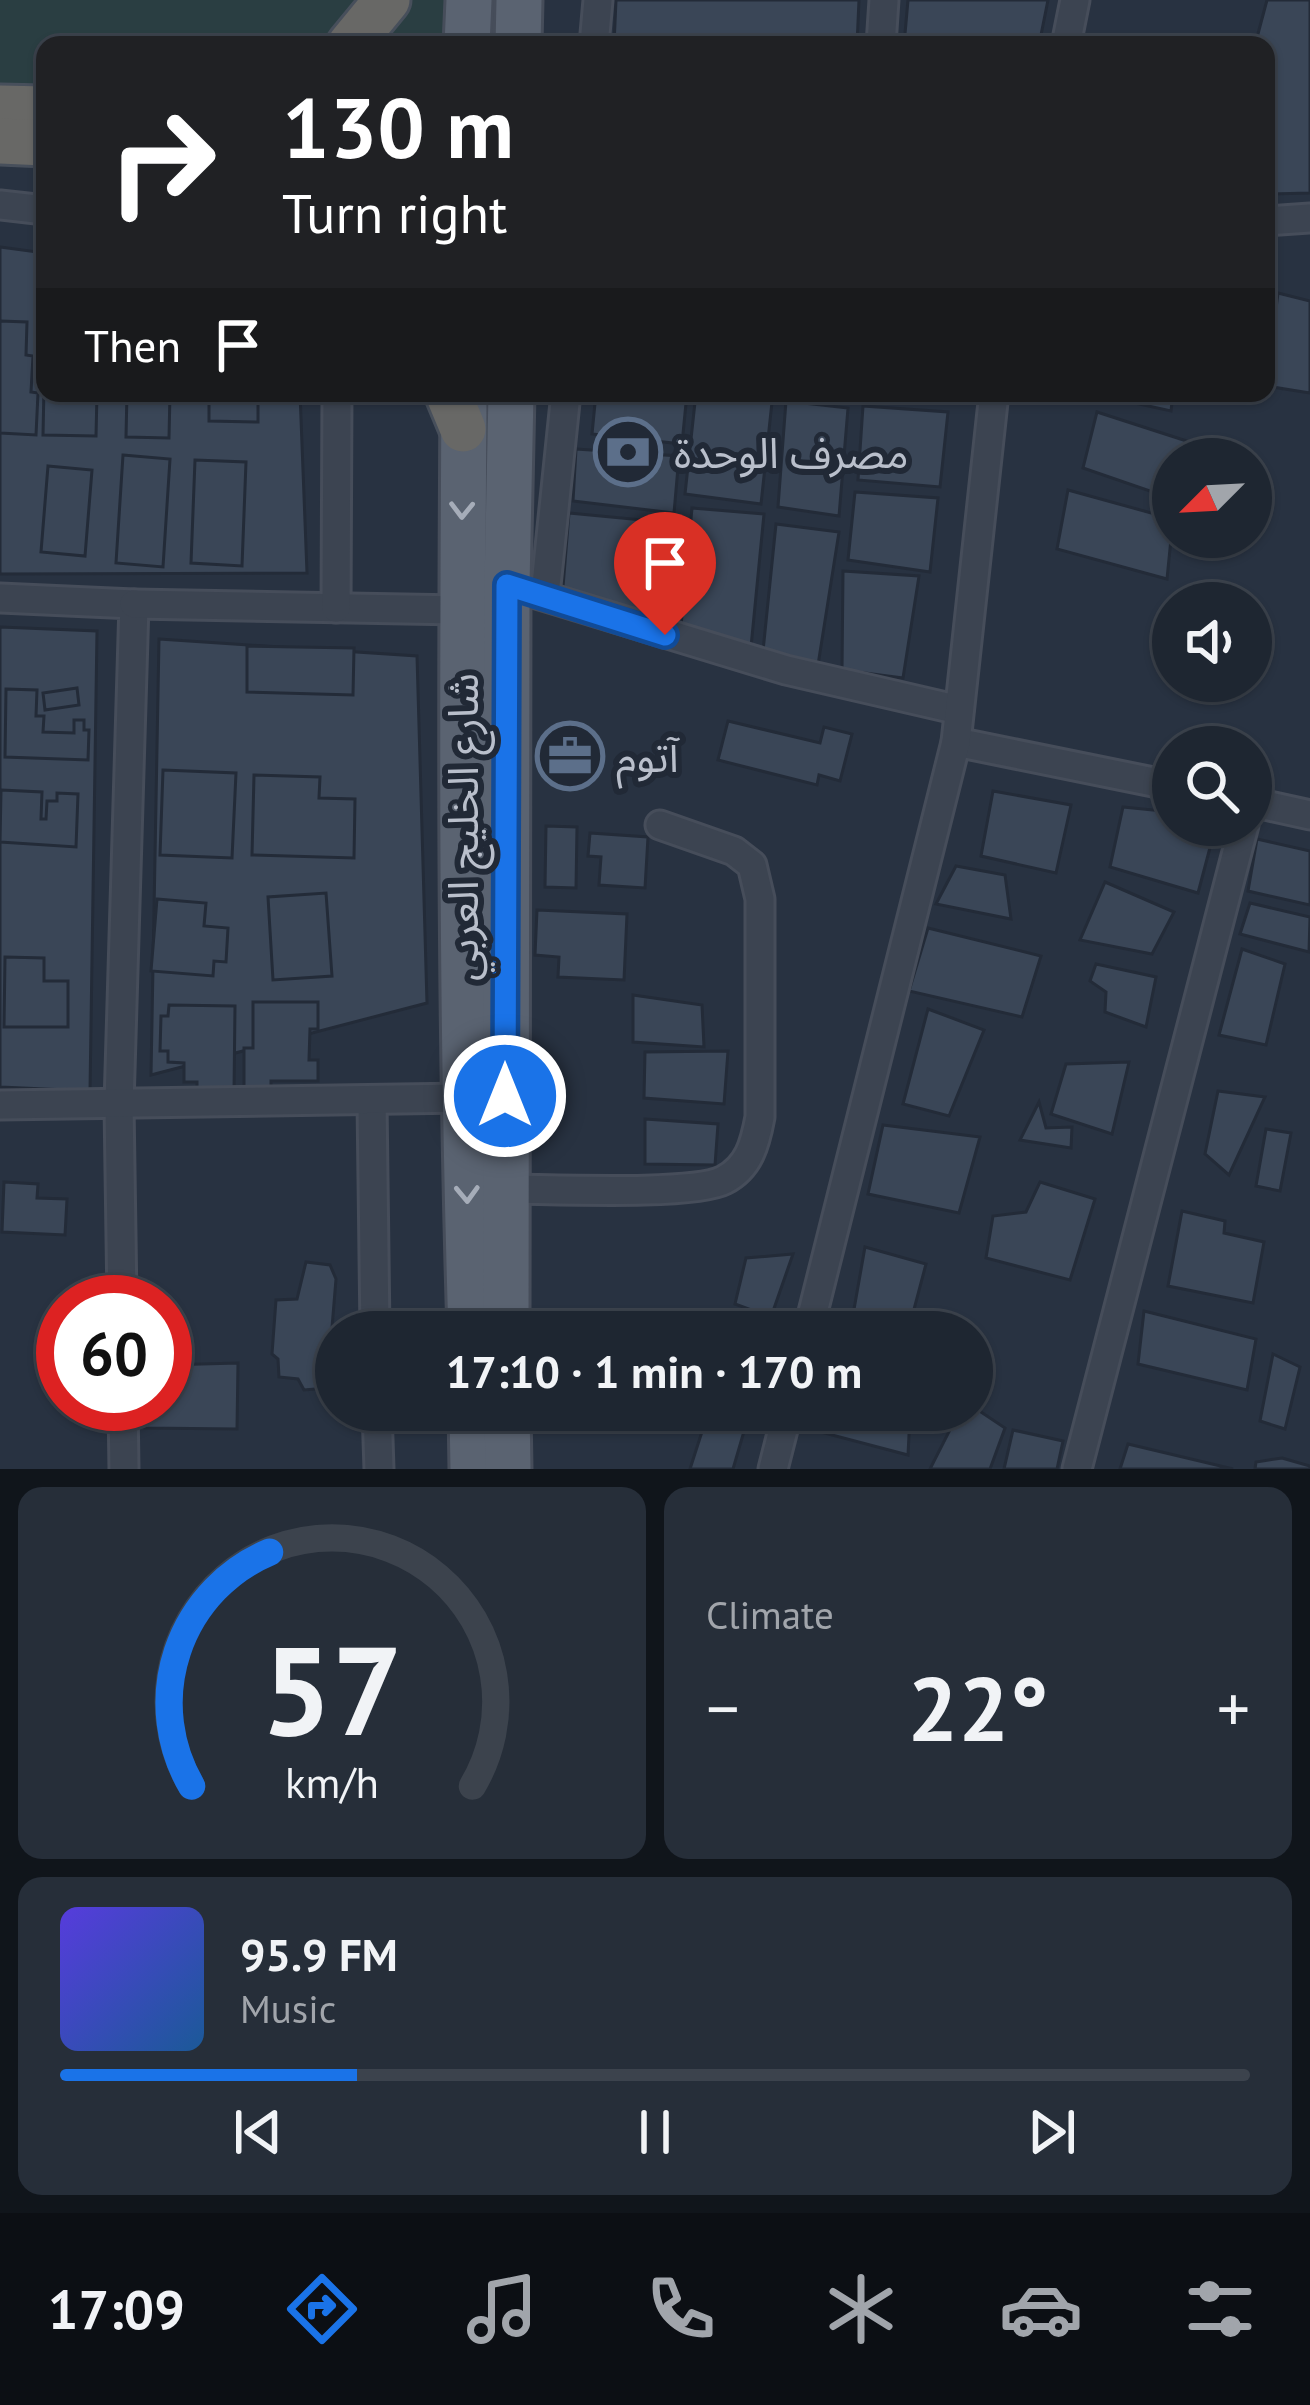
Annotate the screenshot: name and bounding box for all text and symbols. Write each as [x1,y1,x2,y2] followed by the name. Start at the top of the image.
[282,72,514,181] text: 130 m
[84,84,240,240] icon: right
[282,178,507,248] text: Turn right
[205,312,271,378] icon: arrive
[84,316,181,374] text: Then
[593,417,663,487] bank icon: مصرف الوحدة
[674,425,909,480] place label: مصرف الوحدة
[1152,438,1272,558] north arrow
[1152,438,1272,846] map controls
[449,502,475,520] one-way arrow
[614,512,716,635] pin
[632,530,698,596] icon: arrive
[1152,582,1272,702] button: sound
[435,673,495,981] street label: شارع الخليج العربي
[535,721,605,791] office icon: آتوم
[1152,726,1272,846] button: search
[616,729,680,789] place label: آتوم
[442,1033,568,1159] position arrow
[453,1185,479,1204] one-way arrow
[36,1275,192,1431] speed limit sign: 60
[446,1342,862,1400] text: 17:10 · 1 min · 170 m
[706,1589,834,1640] text: Climate
[261,1608,403,1769] text: 57
[907,1649,1049,1766] text: 22°
[706,1665,739,1750] text: −
[1217,1665,1250,1750] text: +
[285,1754,379,1810] text: km/h
[240,1925,398,1983] text: 95.9 FM
[240,1983,336,2034] text: Music
[225,2099,291,2165] icon: previous
[622,2099,688,2165] icon: pause
[1019,2099,1085,2165] icon: next
[280,2267,364,2351] icon: directions
[460,2267,544,2351] icon: music
[639,2267,723,2351] icon: phone
[819,2267,903,2351] icon: climate
[999,2267,1083,2351] icon: car
[1178,2267,1262,2351] icon: filters
[48,2274,185,2344] text: 17:09

